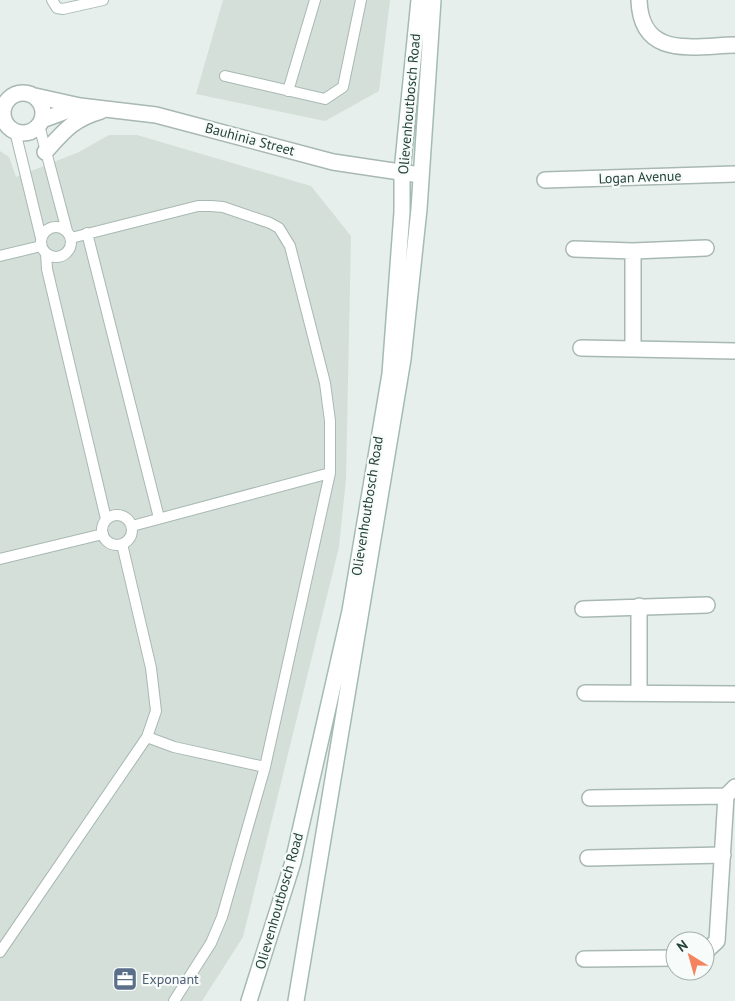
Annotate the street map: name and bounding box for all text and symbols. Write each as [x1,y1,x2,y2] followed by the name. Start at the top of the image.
[394,33,424,175] street label: Olievenhoutbosch Road
[203,118,297,160] street label: Bauhinia Street
[598,167,682,187] street label: Logan Avenue
[347,435,387,577] street label: Olievenhoutbosch Road
[251,831,307,971] street label: Olievenhoutbosch Road
[665,931,715,981] north arrow
[673,936,691,956] text: N
[112,966,138,992] office icon: Exponant
[142,970,199,988] place label: Exponant

